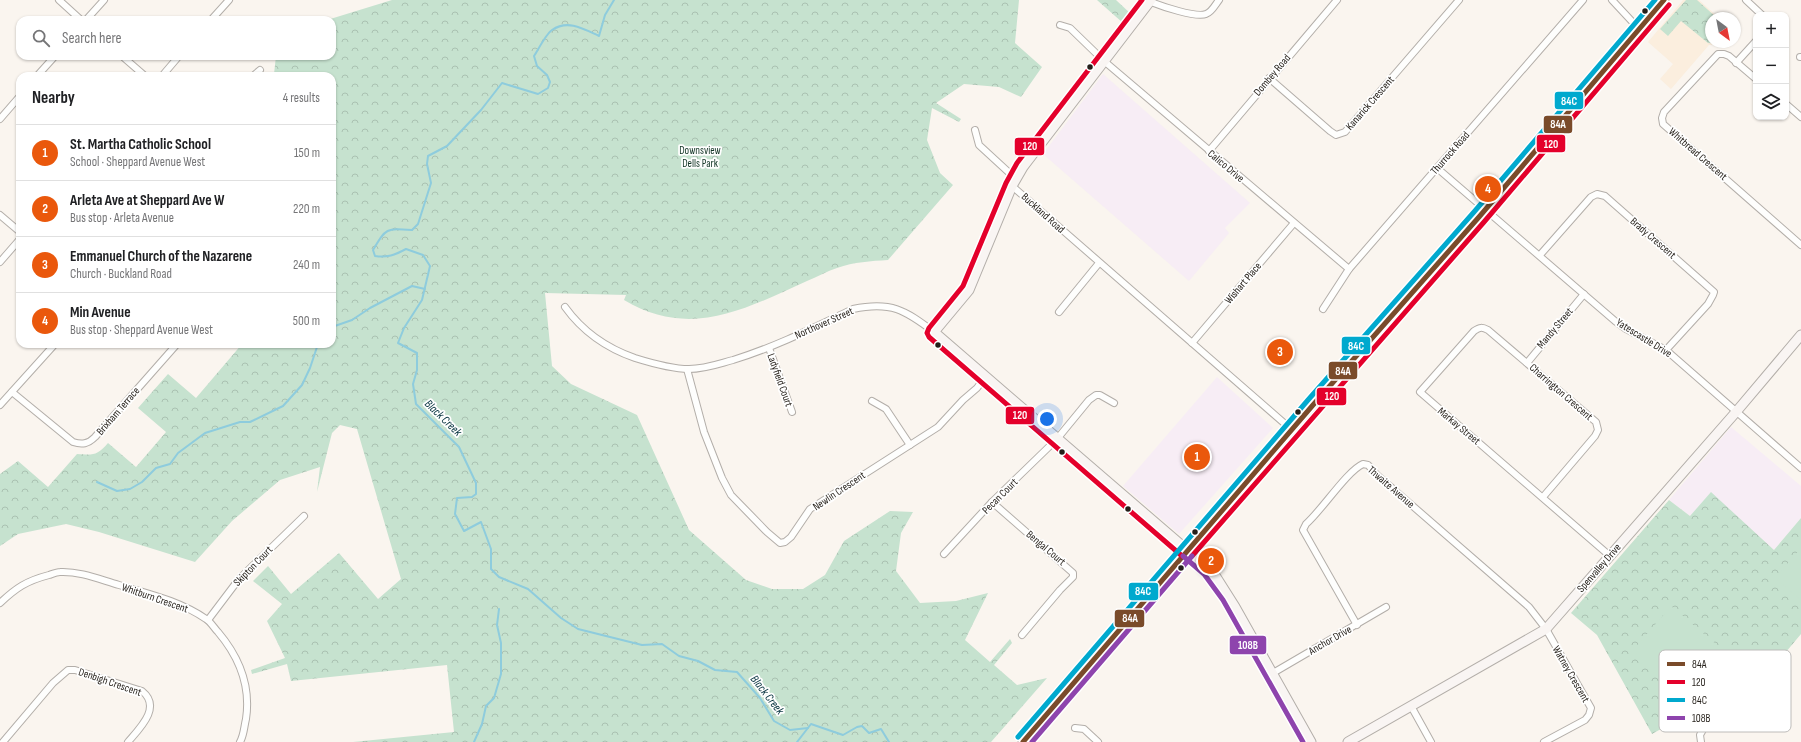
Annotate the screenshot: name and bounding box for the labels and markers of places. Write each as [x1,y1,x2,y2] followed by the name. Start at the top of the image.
[1640,6,1650,16] unlabelled marker
[1085,62,1095,72] unlabelled marker
[1475,174,1501,204] pin: 4
[1267,337,1293,367] pin: 3
[933,340,943,350] unlabelled marker
[1293,407,1303,417] unlabelled marker
[1184,442,1210,472] pin: 1
[1057,447,1067,457] unlabelled marker
[1123,504,1133,514] unlabelled marker
[1190,527,1200,537] unlabelled marker
[1198,546,1224,576] pin: 2
[1176,563,1186,573] unlabelled marker

